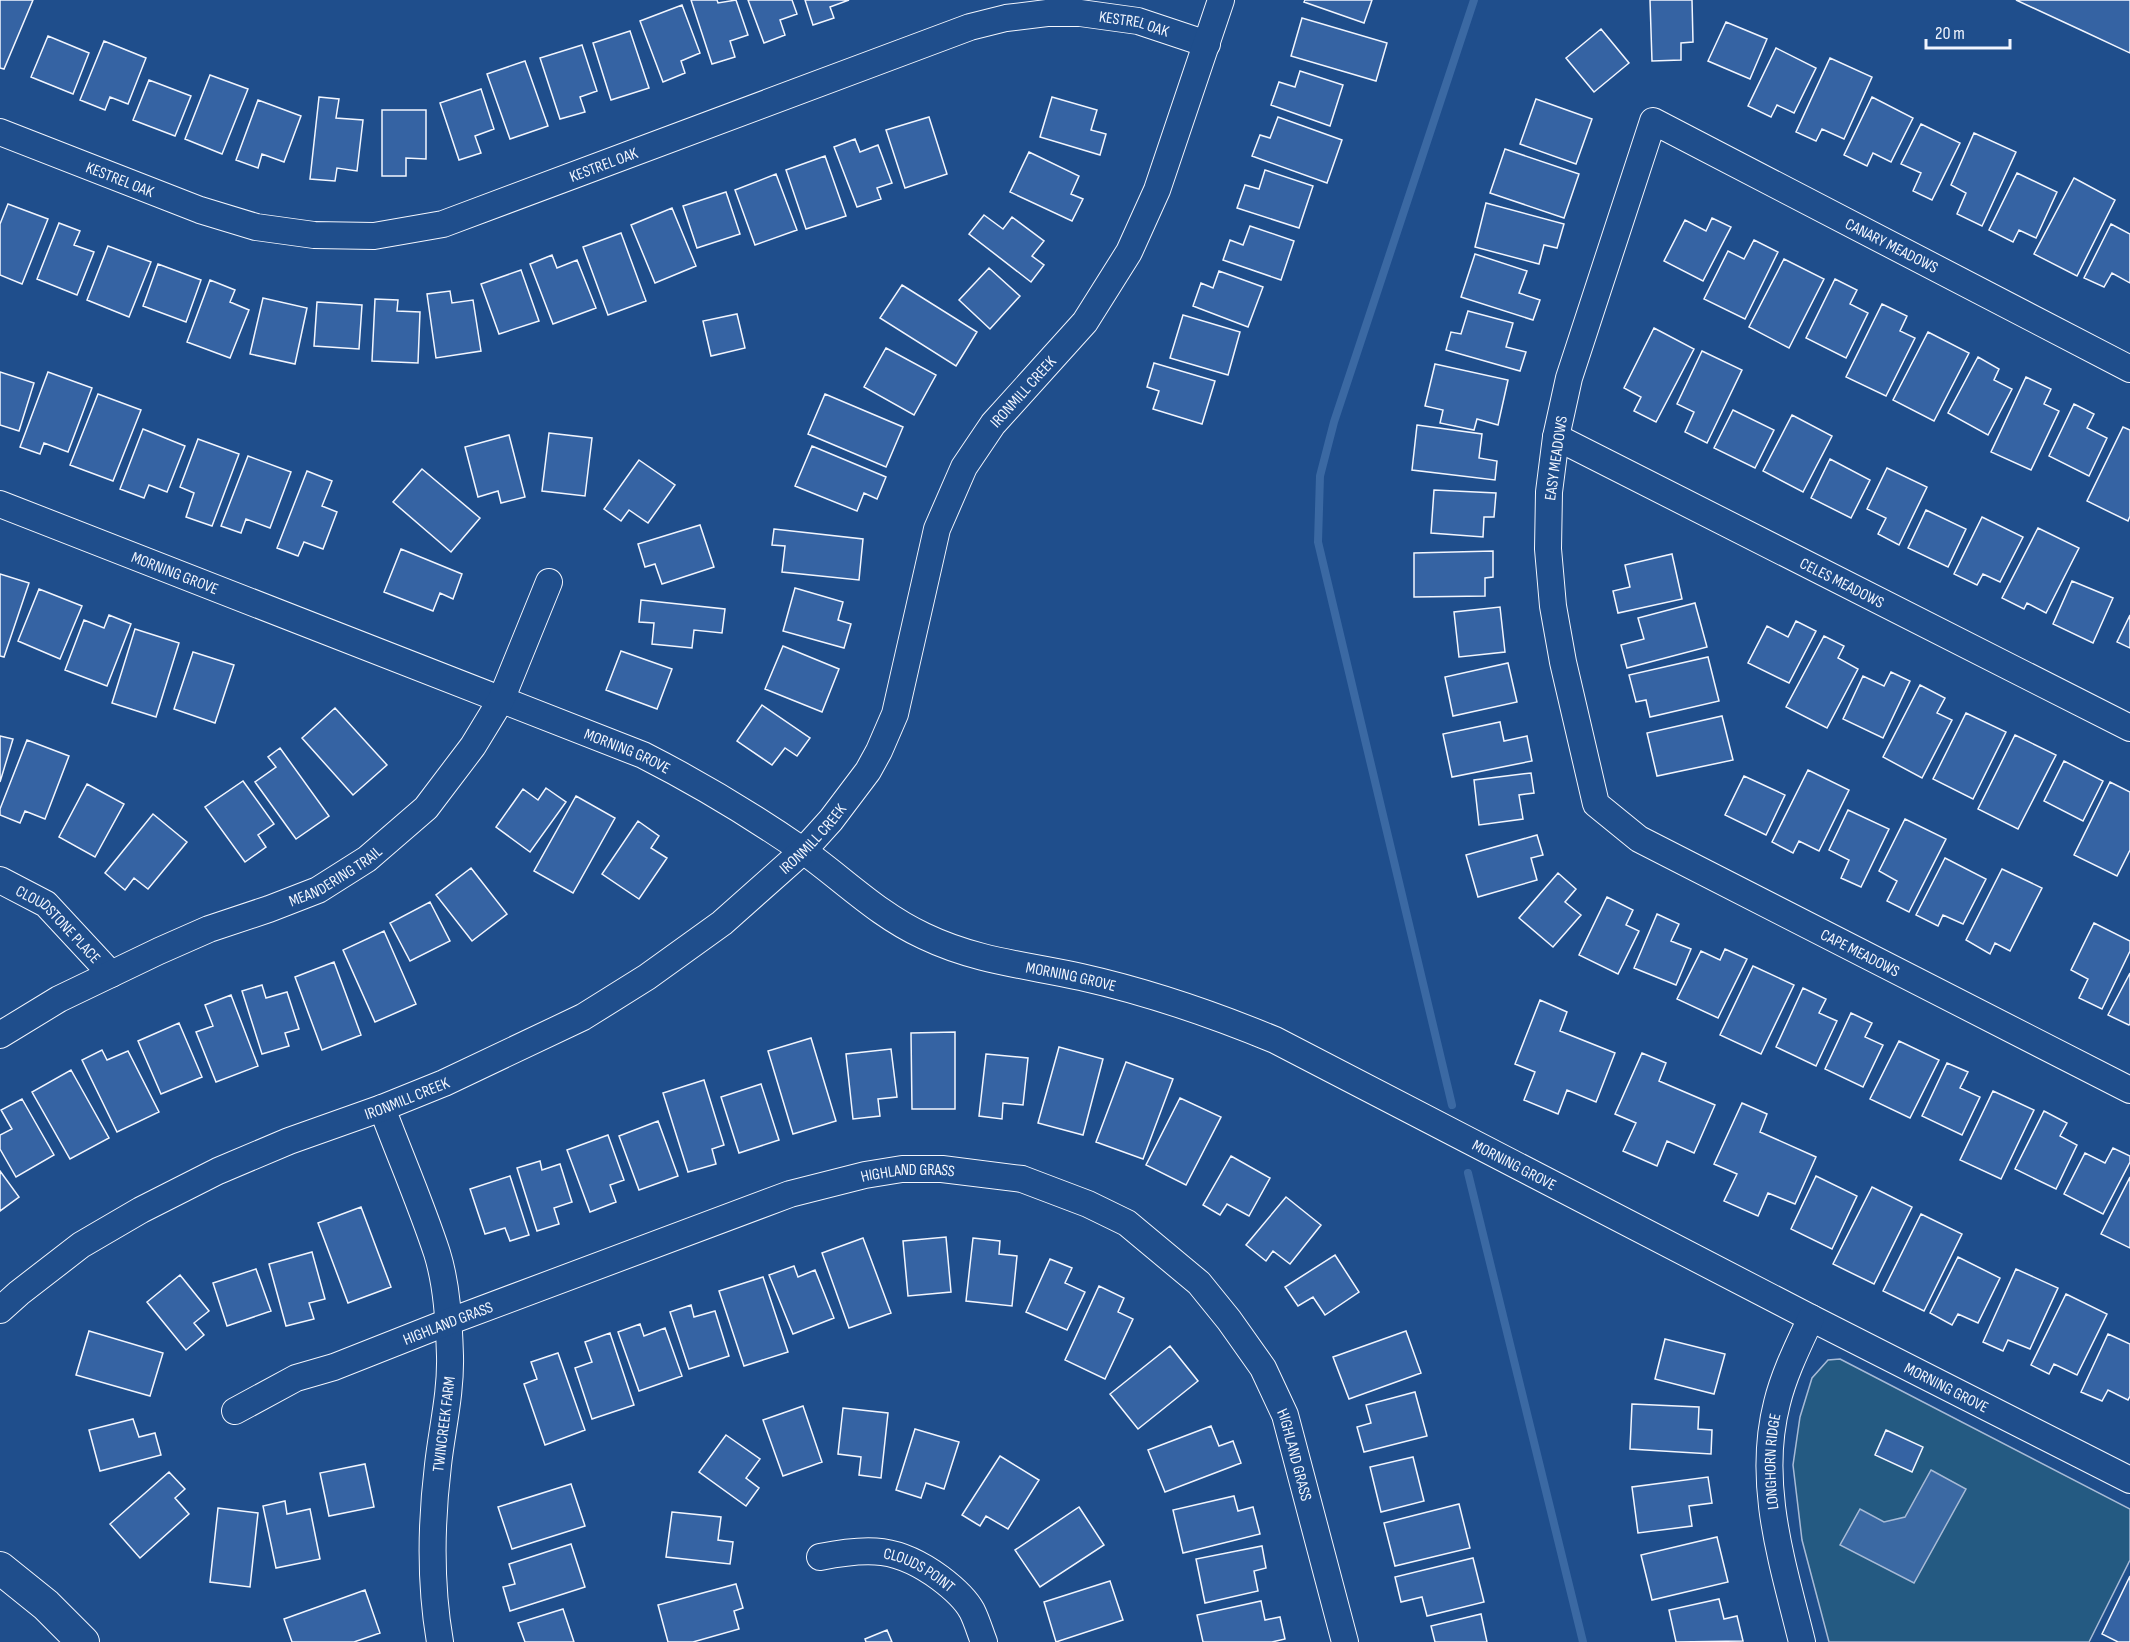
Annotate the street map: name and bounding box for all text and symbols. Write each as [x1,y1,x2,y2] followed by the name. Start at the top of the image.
[1098,8,1172,42] street label: KESTREL OAK
[1926,12,2010,50] scale bar
[1935,23,1965,44] text: 20 m
[567,144,641,187] street label: KESTREL OAK
[83,158,157,202] street label: KESTREL OAK
[1842,215,1941,278] street label: CANARY MEADOWS
[987,352,1061,432] street label: IRONMILL CREEK
[1541,415,1572,502] street label: EASY MEADOWS
[128,548,221,599] street label: MORNING GROVE
[1796,554,1887,613] street label: CELES MEADOWS
[581,725,673,778] street label: MORNING GROVE
[776,800,851,879] street label: IRONMILL CREEK
[286,843,386,911] street label: MEANDERING TRAIL
[12,882,104,968] street label: CLOUDSTONE PLACE
[1817,925,1903,982] street label: CAPE MEADOWS
[1024,958,1118,996] street label: MORNING GROVE
[362,1074,453,1124] street label: IRONMILL CREEK
[1469,1136,1559,1195] street label: MORNING GROVE
[859,1161,956,1187] street label: HIGHLAND GRASS
[401,1298,496,1350] street label: HIGHLAND GRASS
[1901,1359,1991,1417] street label: MORNING GROVE
[429,1375,460,1473] street label: TWINCREEK FARM
[1272,1406,1315,1503] street label: HIGHLAND GRASS
[1761,1412,1785,1511] street label: LONGHORN RIDGE
[882,1544,959,1597] street label: CLOUDS POINT

